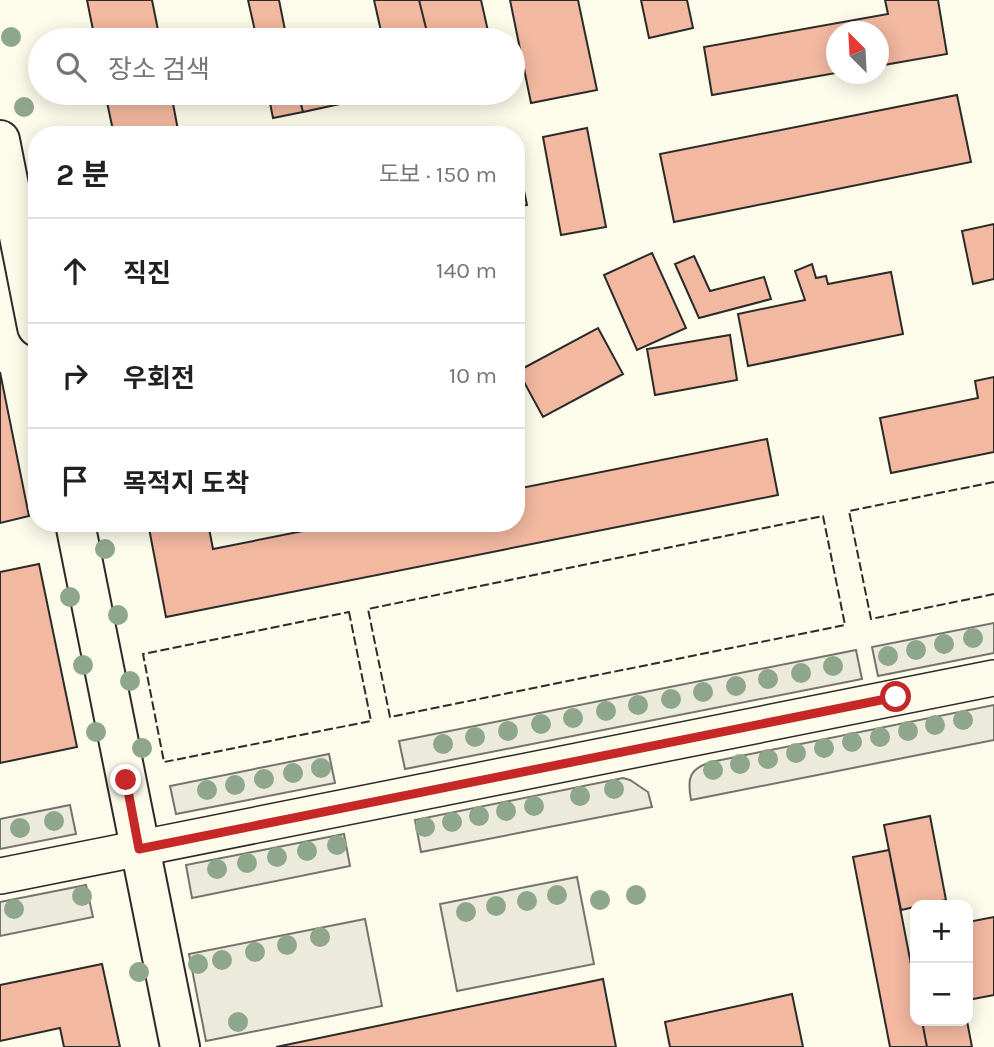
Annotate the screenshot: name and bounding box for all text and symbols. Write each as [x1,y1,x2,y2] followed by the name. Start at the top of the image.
[826,21,889,84] north arrow
[28,28,525,105] search box
[52,48,90,86] icon: search
[108,54,210,85] text: 장소 검색
[56,157,109,193] text: 2 분
[378,161,497,188] text: 도보 · 150 m
[56,252,94,290] icon: ahead
[436,257,497,284] text: 140 m
[123,258,171,289] text: 직진
[56,357,94,395] icon: right
[449,362,497,389] text: 10 m
[123,363,195,394] text: 우회전
[56,462,94,500] icon: arrive
[123,468,249,499] text: 목적지 도착
[880,681,911,712] route start
[110,764,141,795] route end
[910,900,973,1026] map controls
[910,900,973,963] button: +
[910,963,973,1026] button: −

